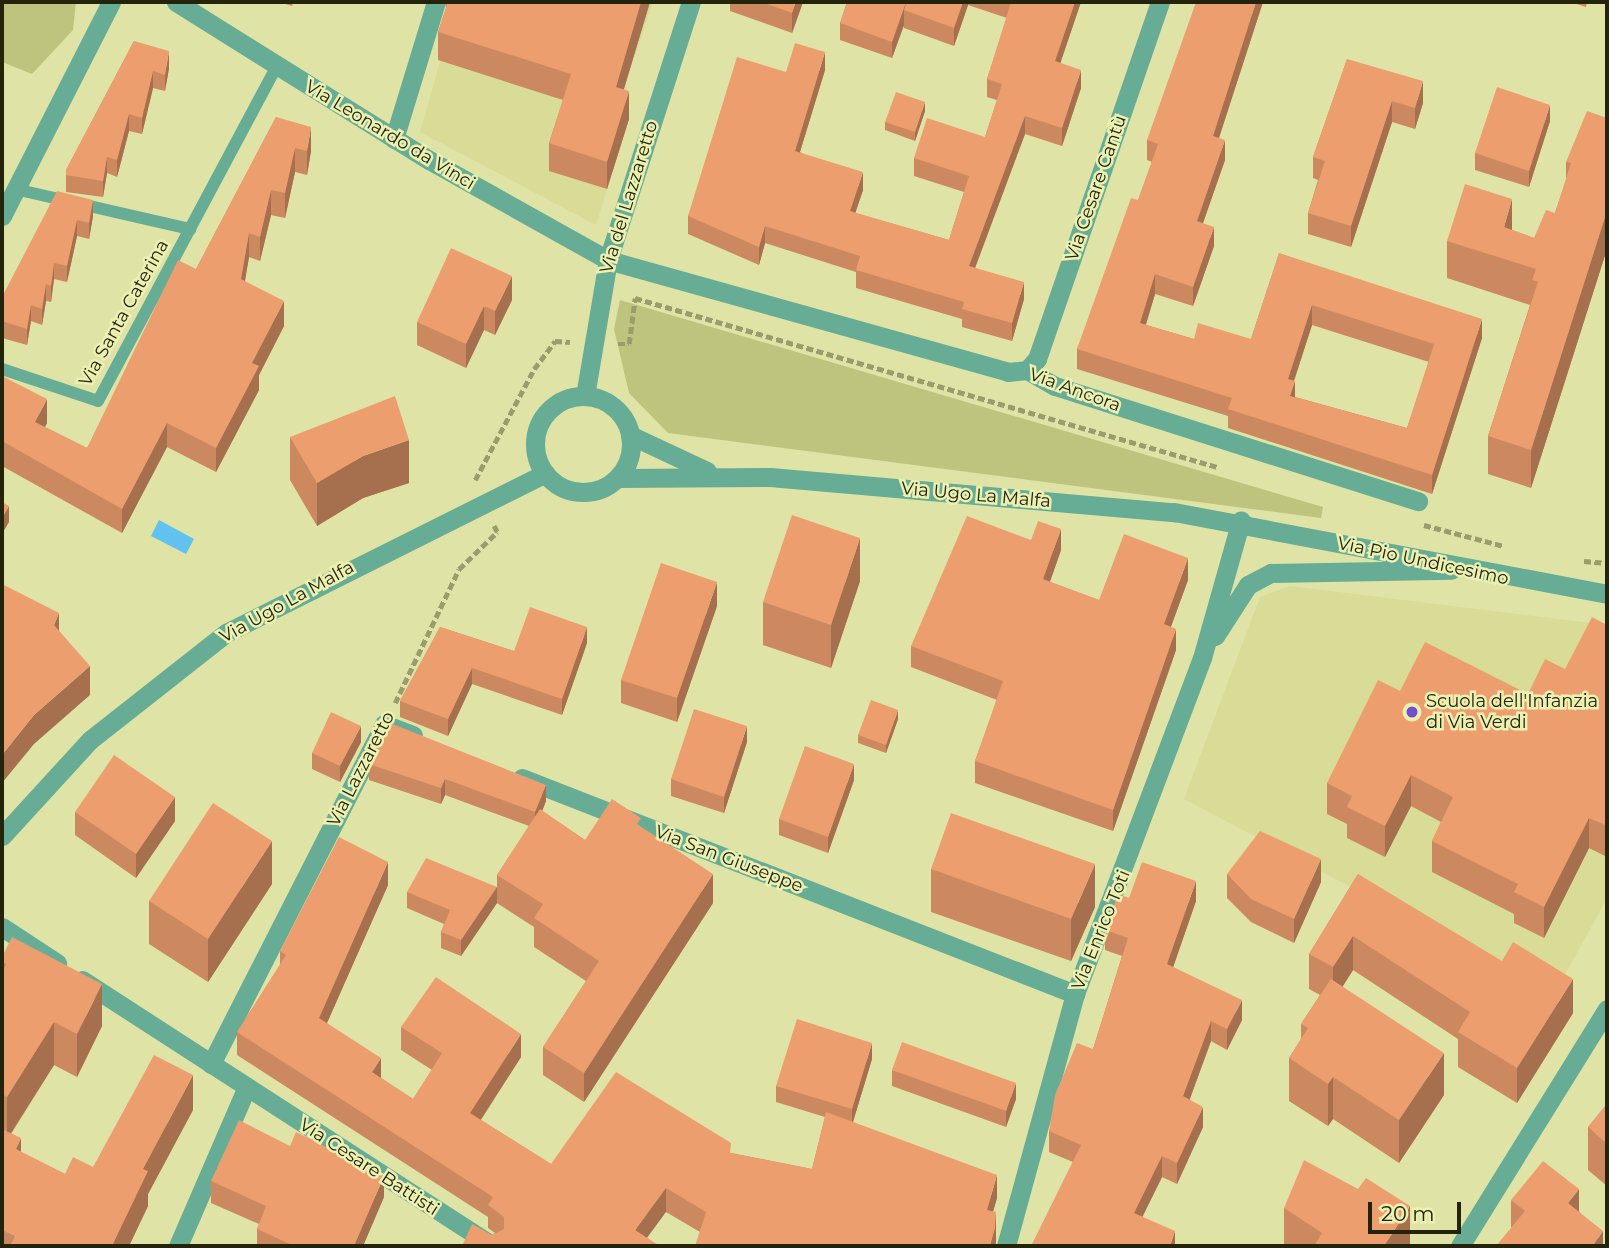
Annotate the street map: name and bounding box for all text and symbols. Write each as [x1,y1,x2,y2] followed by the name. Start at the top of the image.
[301,76,479,194] street label: Via Leonardo da Vinci
[1061,112,1131,264] street label: Via Cesare Cantù
[596,118,662,276] street label: Via del Lazzaretto
[75,236,173,390] street label: Via Santa Caterina
[1026,363,1124,417] street label: Via Ancora
[900,478,1052,512] street label: Via Ugo La Malfa
[1335,532,1511,590] street label: Via Pio Undicesimo
[216,556,358,648] street label: Via Ugo La Malfa
[1426,691,1598,734] place label: Scuola dell'Infanzia di Via Verdi
[1404,704,1420,720] marker: Scuola dell'Infanzia di Via Verdi
[323,708,399,830] street label: Via Lazzaretto
[652,821,806,897] street label: Via San Giuseppe
[1067,867,1135,993] street label: Via Enrico Toti
[295,1114,443,1220] street label: Via Cesare Battisti
[1371,1188,1464,1232] scale bar
[1381,1201,1435,1226] text: 20 m

